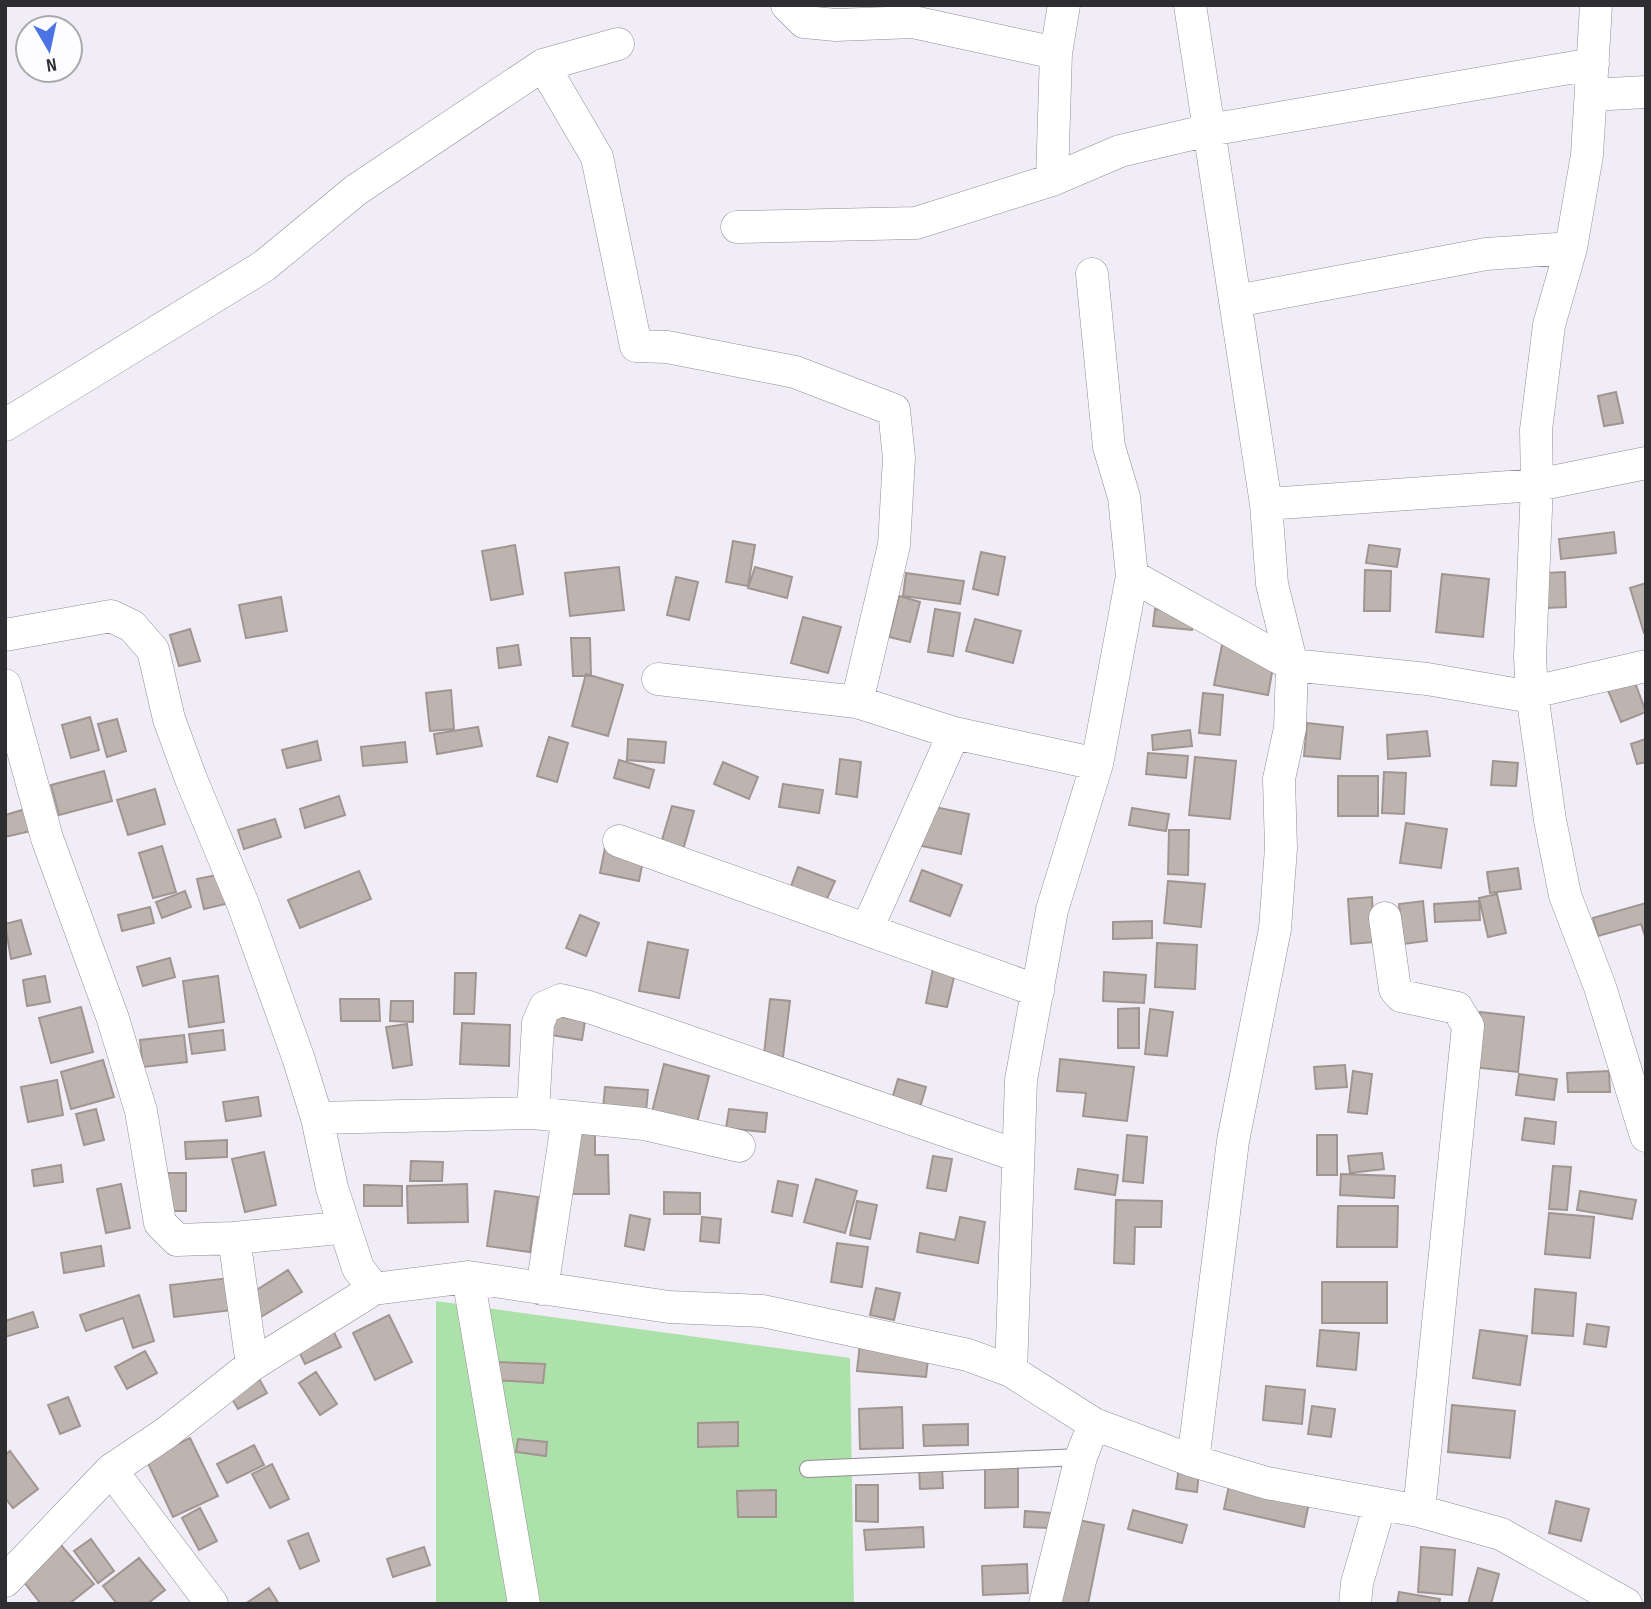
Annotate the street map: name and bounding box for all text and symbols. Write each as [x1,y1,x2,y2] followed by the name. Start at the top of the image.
[14,14,84,84] north arrow
[45,52,58,76] text: N

